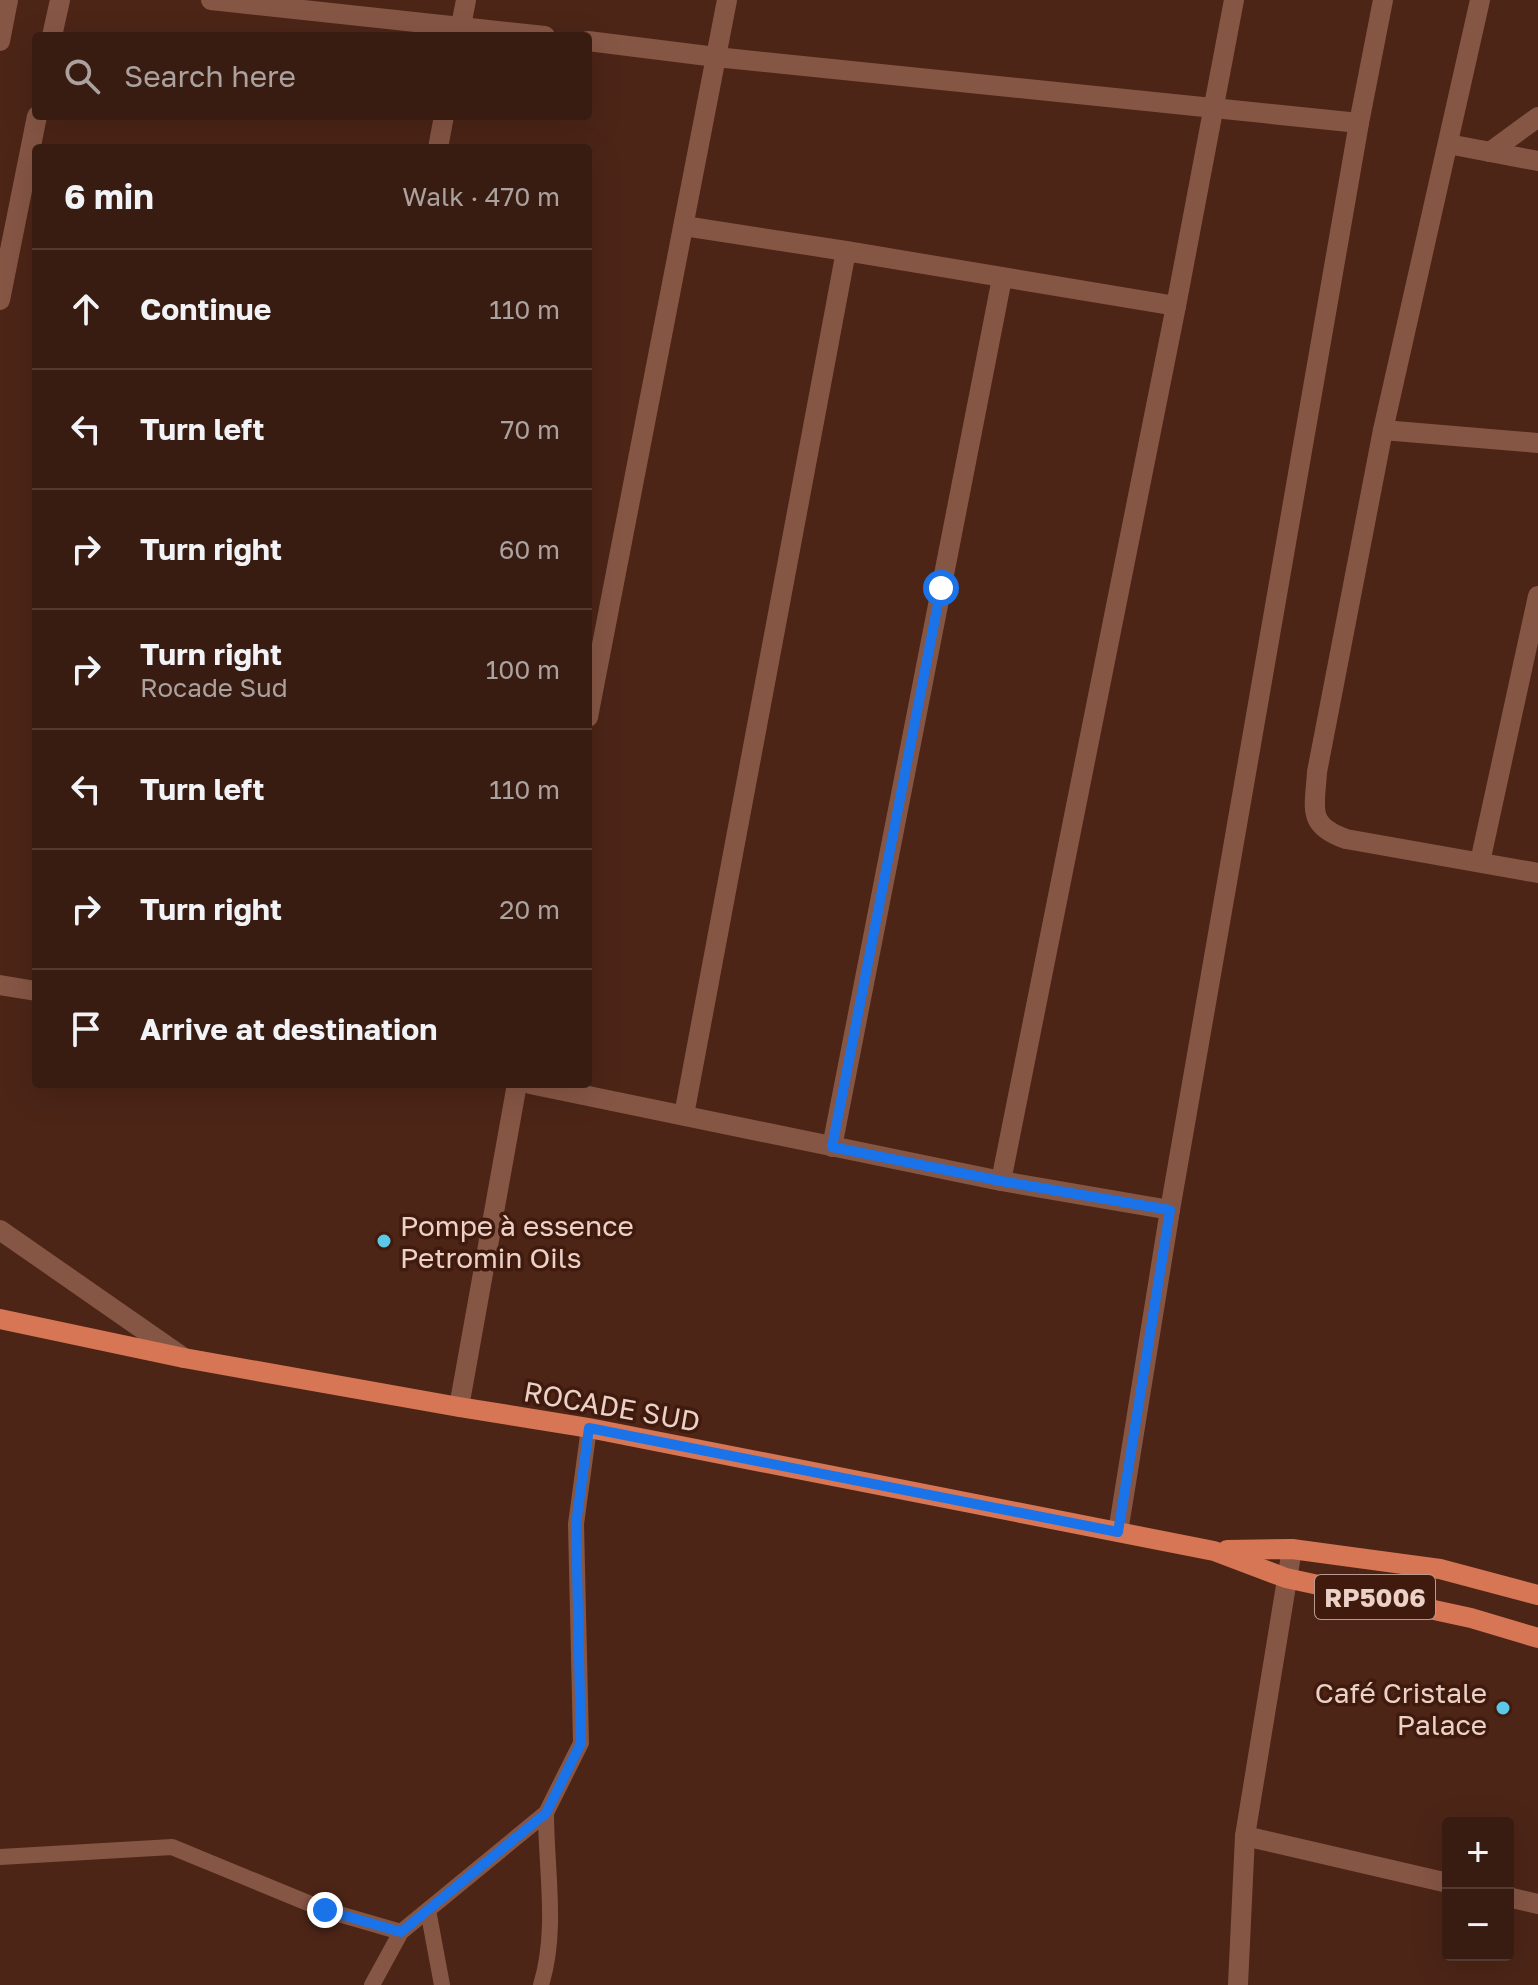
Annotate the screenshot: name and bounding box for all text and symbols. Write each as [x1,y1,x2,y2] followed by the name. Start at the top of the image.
[32,32,592,120] search box
[60,54,104,98] icon: search
[124,58,296,94] text: Search here
[64,176,154,216] text: 6 min
[402,181,560,212] text: Walk · 470 m
[64,287,108,331] icon: ahead
[140,291,271,327] text: Continue
[489,294,560,325] text: 110 m
[64,407,108,451] icon: left
[140,411,265,447] text: Turn left
[501,414,560,445] text: 70 m
[64,527,108,571] icon: right
[140,531,282,567] text: Turn right
[499,534,560,565] text: 60 m
[923,570,959,606] route start
[140,636,282,672] text: Turn right
[64,647,108,691] icon: right
[486,654,560,685] text: 100 m
[140,672,288,703] text: Rocade Sud
[64,767,108,811] icon: left
[140,771,265,807] text: Turn left
[489,774,560,805] text: 110 m
[64,887,108,931] icon: right
[140,891,282,927] text: Turn right
[499,894,560,925] text: 20 m
[64,1007,108,1051] icon: arrive
[140,1011,437,1047] text: Arrive at destination
[400,1209,634,1274] place label: Pompe à essence Petromin Oils
[375,1232,393,1250] marker: Pompe à essence Petromin Oils
[521,1374,703,1438] street label: ROCADE SUD
[1315,1575,1435,1619] road number: RP5006
[1315,1676,1487,1741] place label: Café Cristale Palace
[1494,1699,1512,1717] marker: Café Cristale Palace
[1442,1817,1514,1961] map controls
[1442,1817,1514,1889] button: +
[1442,1889,1514,1961] button: −
[307,1892,343,1928] route end

